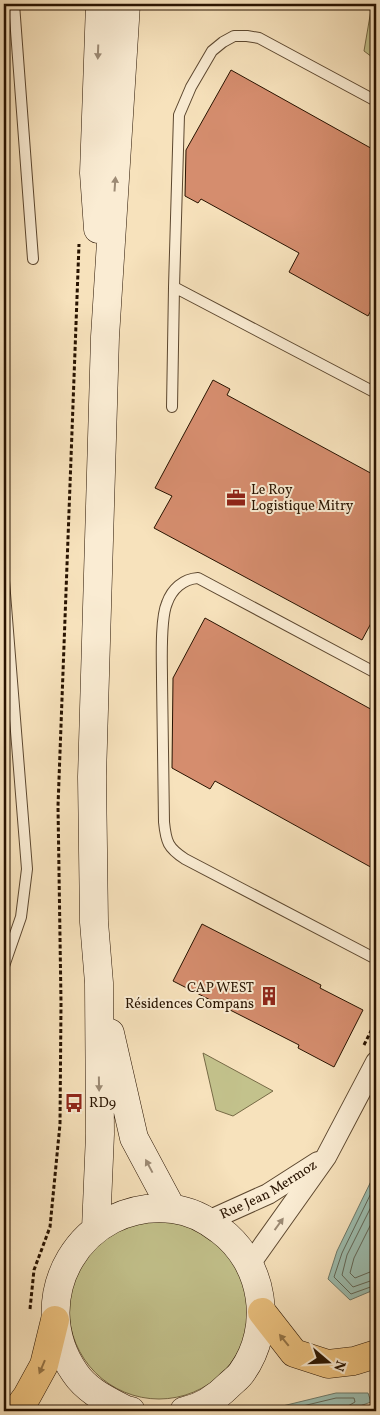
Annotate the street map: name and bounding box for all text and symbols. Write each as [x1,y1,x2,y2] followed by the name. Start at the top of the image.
[94,45,102,61] one-way arrow
[111,176,119,192] one-way arrow
[251,481,354,516] place label: Le Roy Logistique Mitry
[225,487,247,509] office icon: Le Roy Logistique Mitry
[125,979,254,1014] place label: CAP WEST Résidences Compans
[258,985,280,1007] building icon: CAP WEST Résidences Compans
[95,1076,103,1092] one-way arrow
[63,1092,85,1114] bus stop icon: RD9
[89,1094,116,1113] place label: RD9
[217,1156,321,1224] street label: Rue Jean Mermoz
[145,1159,153,1173] one-way arrow
[274,1218,284,1231] one-way arrow
[279,1334,290,1347] one-way arrow
[302,1338,352,1388] north arrow
[328,1358,350,1374] text: N
[38,1360,46,1374] one-way arrow

